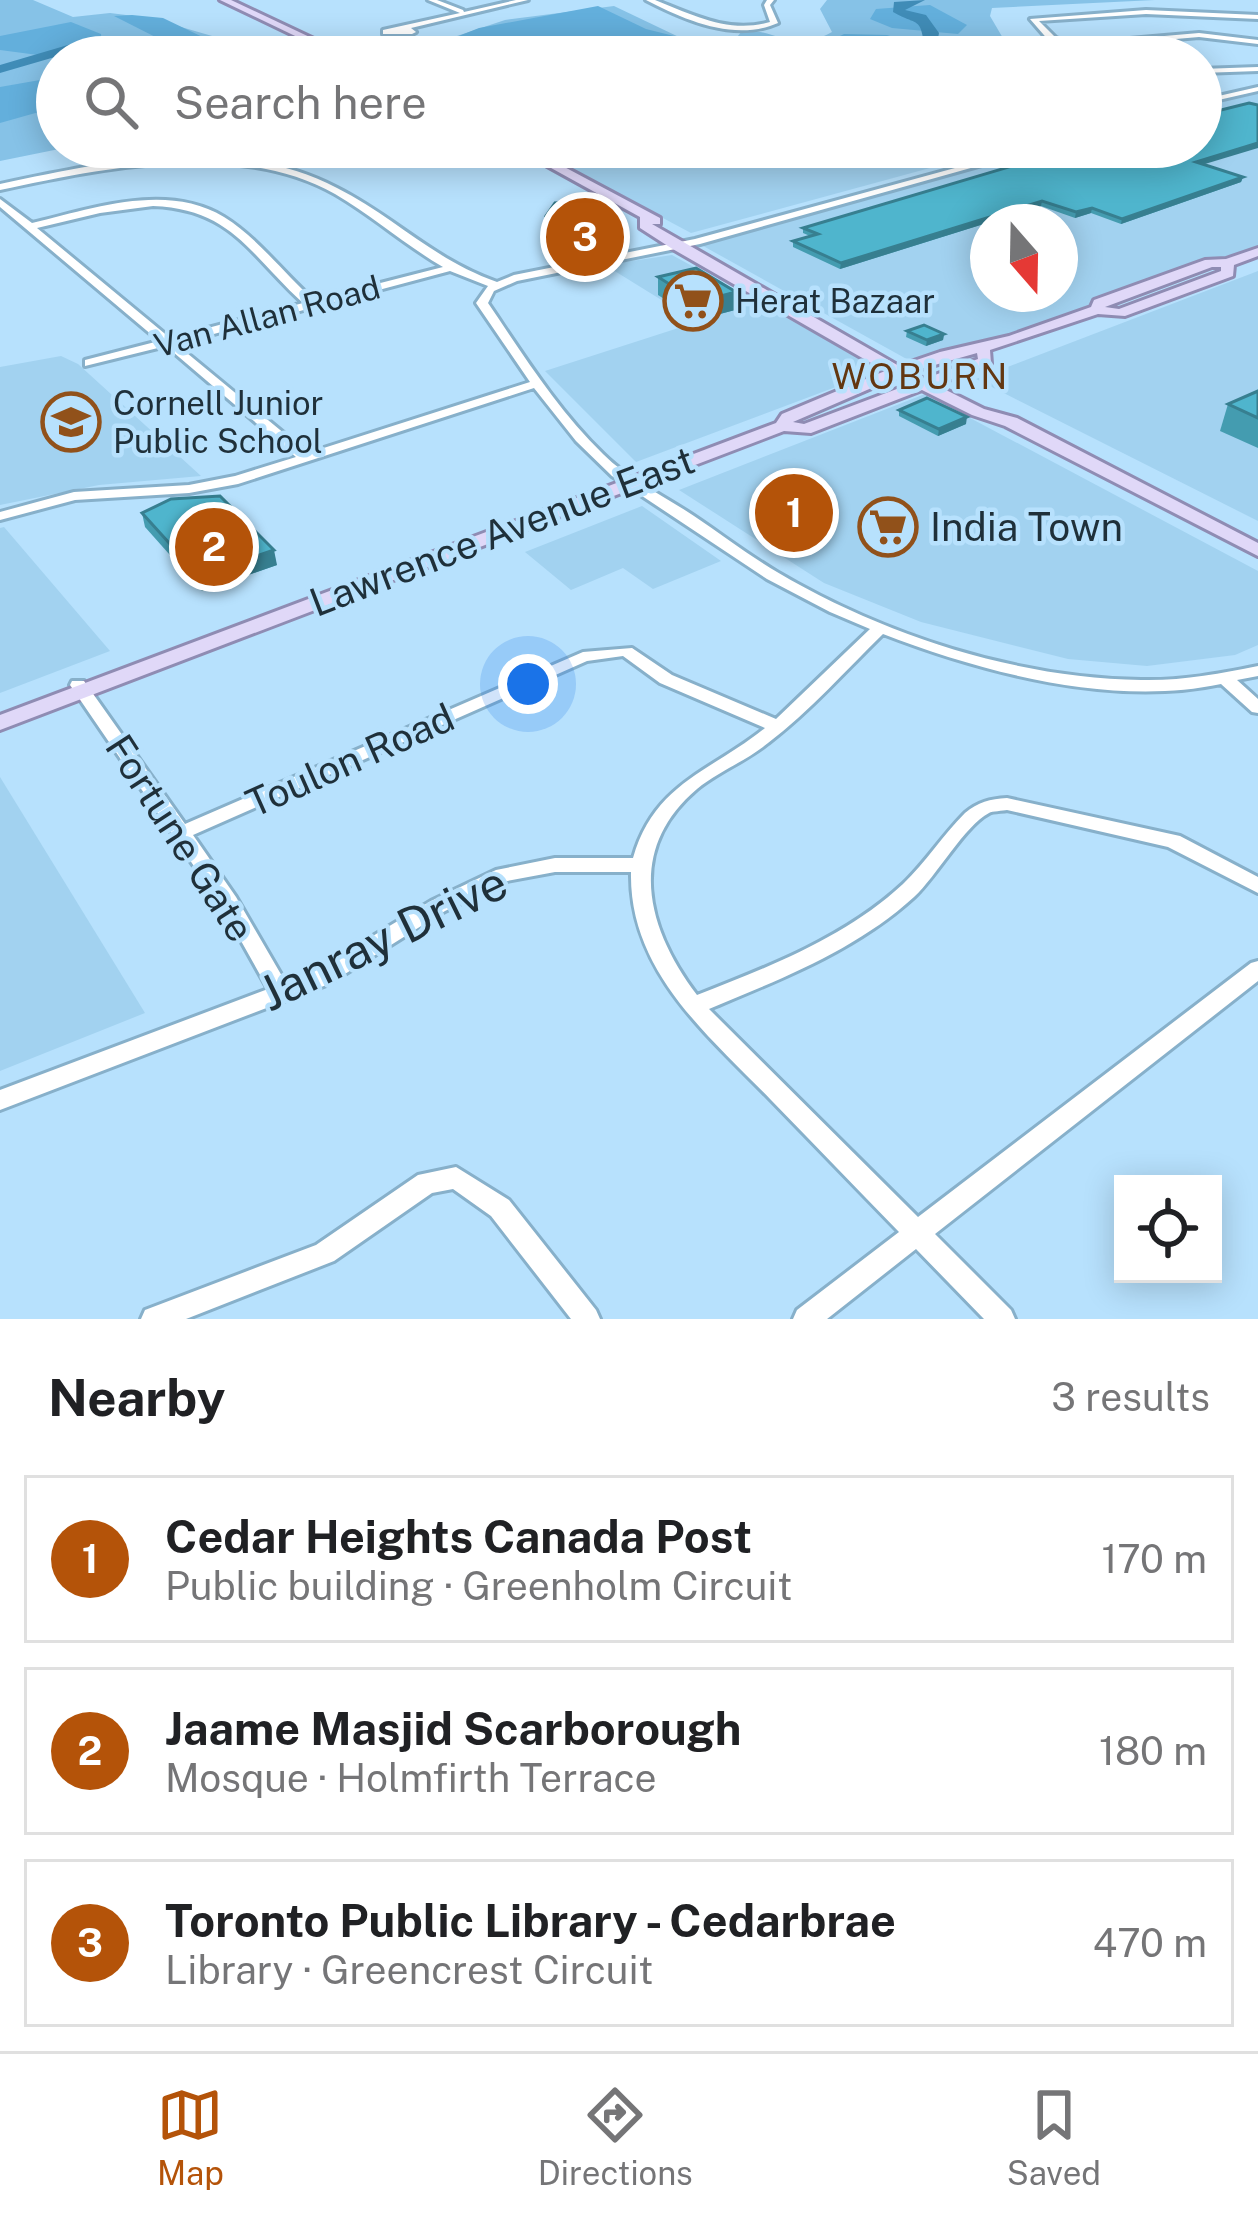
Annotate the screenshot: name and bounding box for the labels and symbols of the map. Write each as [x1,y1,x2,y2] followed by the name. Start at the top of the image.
[546,192,624,282] pin: 3
[970,204,1078,312] north arrow
[150,268,384,364] street label: Van Allan Road
[662,270,724,332] supermarket icon: Herat Bazaar
[735,282,935,320] place label: Herat Bazaar
[831,355,1011,397] district label: WOBURN
[113,384,323,460] place label: Cornell Junior Public School
[40,391,102,453] school or university icon: Cornell Junior Public School
[303,436,701,626] street label: Lawrence Avenue East
[755,468,833,558] pin: 1
[857,496,919,558] supermarket icon: India Town
[175,502,253,592] pin: 2
[930,504,1123,550] place label: India Town
[498,654,558,714] your location
[239,694,461,826] street label: Toulon Road
[96,726,264,950] street label: Fortune Gate
[250,853,516,1022] street label: Janray Drive

